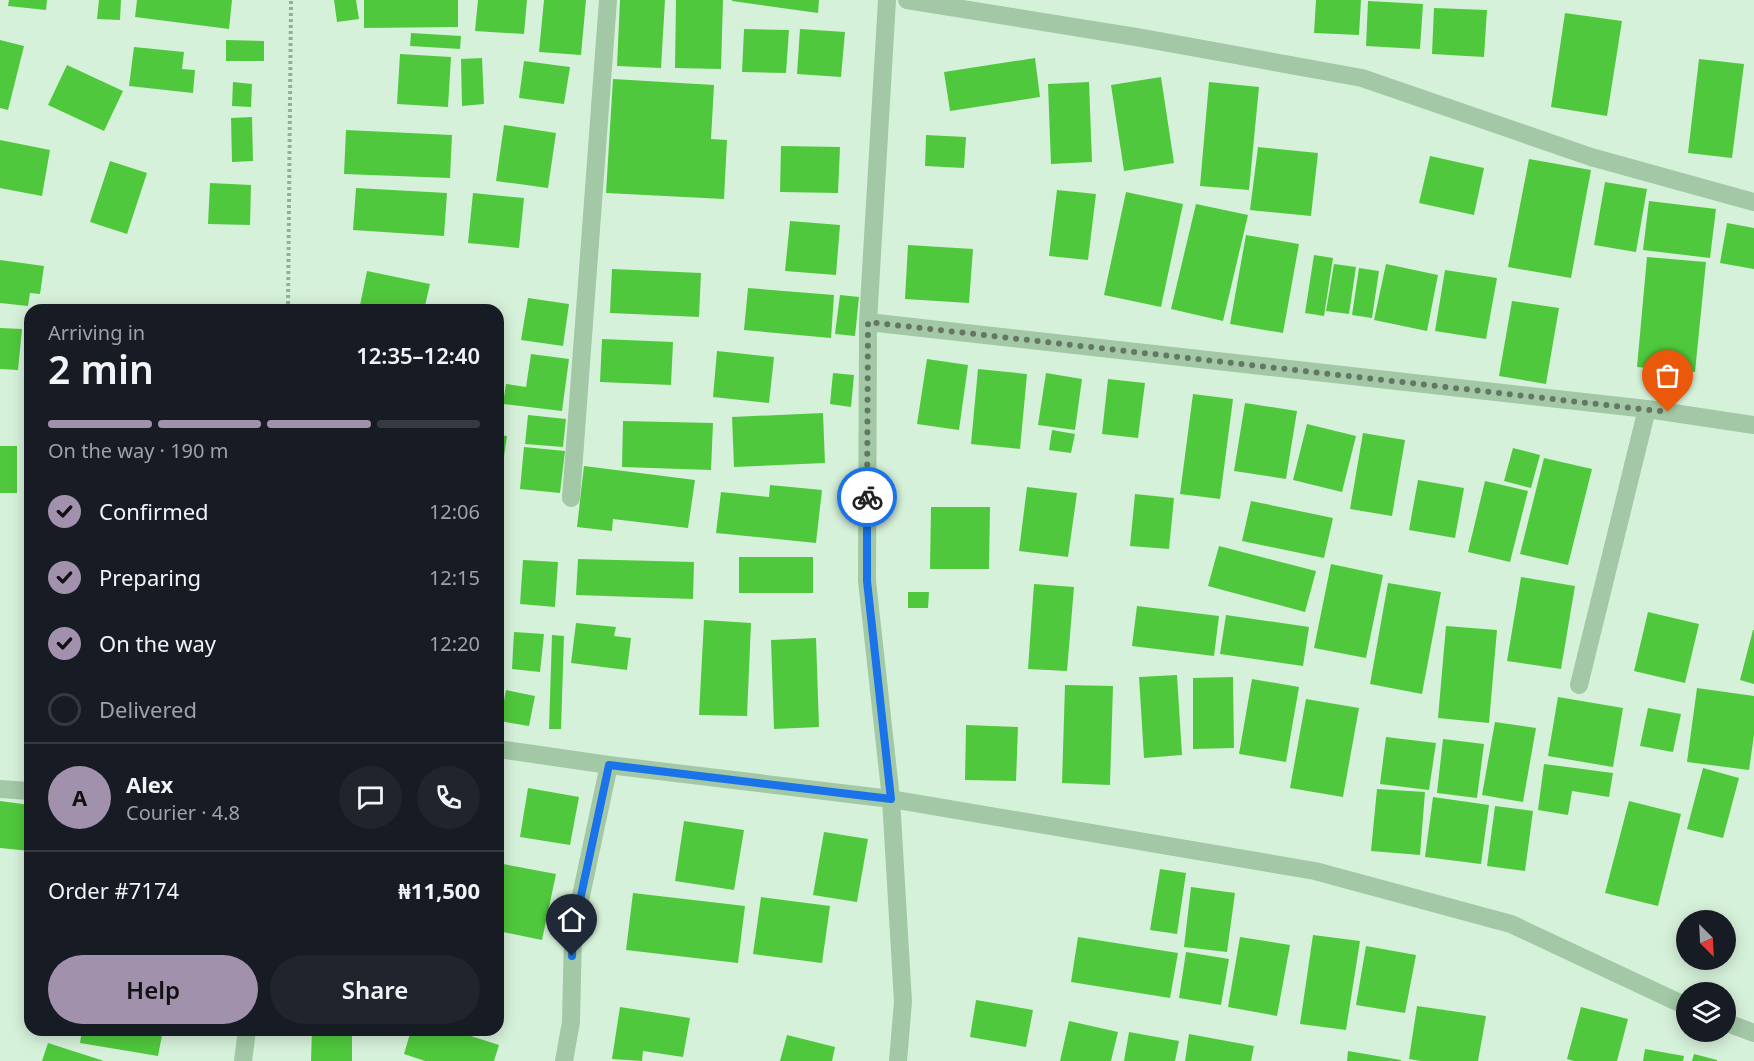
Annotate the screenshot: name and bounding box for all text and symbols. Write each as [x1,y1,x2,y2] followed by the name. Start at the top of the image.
[48,319,145,346] text: Arriving in
[356,340,480,370] text: 12:35–12:40
[48,342,154,395] text: 2 min
[1642,350,1693,412] pin
[1651,359,1684,392] icon: bag
[48,437,228,464] text: On the way · 190 m
[837,467,897,527] courier
[851,481,884,514] icon: bike
[48,495,81,528] icon: check
[99,496,209,526] text: Confirmed
[429,498,480,525] text: 12:06
[48,561,81,594] icon: check
[99,562,201,592] text: Preparing
[429,564,480,591] text: 12:15
[48,627,81,660] icon: check
[99,628,216,658] text: On the way
[429,630,480,657] text: 12:20
[99,694,197,724] text: Delivered
[339,766,402,829] button: chat
[417,766,480,829] button: phone
[126,769,173,799] text: Alex
[72,782,87,812] text: A
[126,799,240,826] text: Courier · 4.8
[48,875,179,905] text: Order #7174
[398,875,480,905] text: ₦11,500
[546,894,597,956] pin
[555,903,588,936] icon: home
[1676,910,1736,970] north arrow
[1676,910,1736,1042] map controls
[48,955,258,1024] button: Help
[270,955,480,1024] button: Share
[1676,982,1736,1042] button: layers

